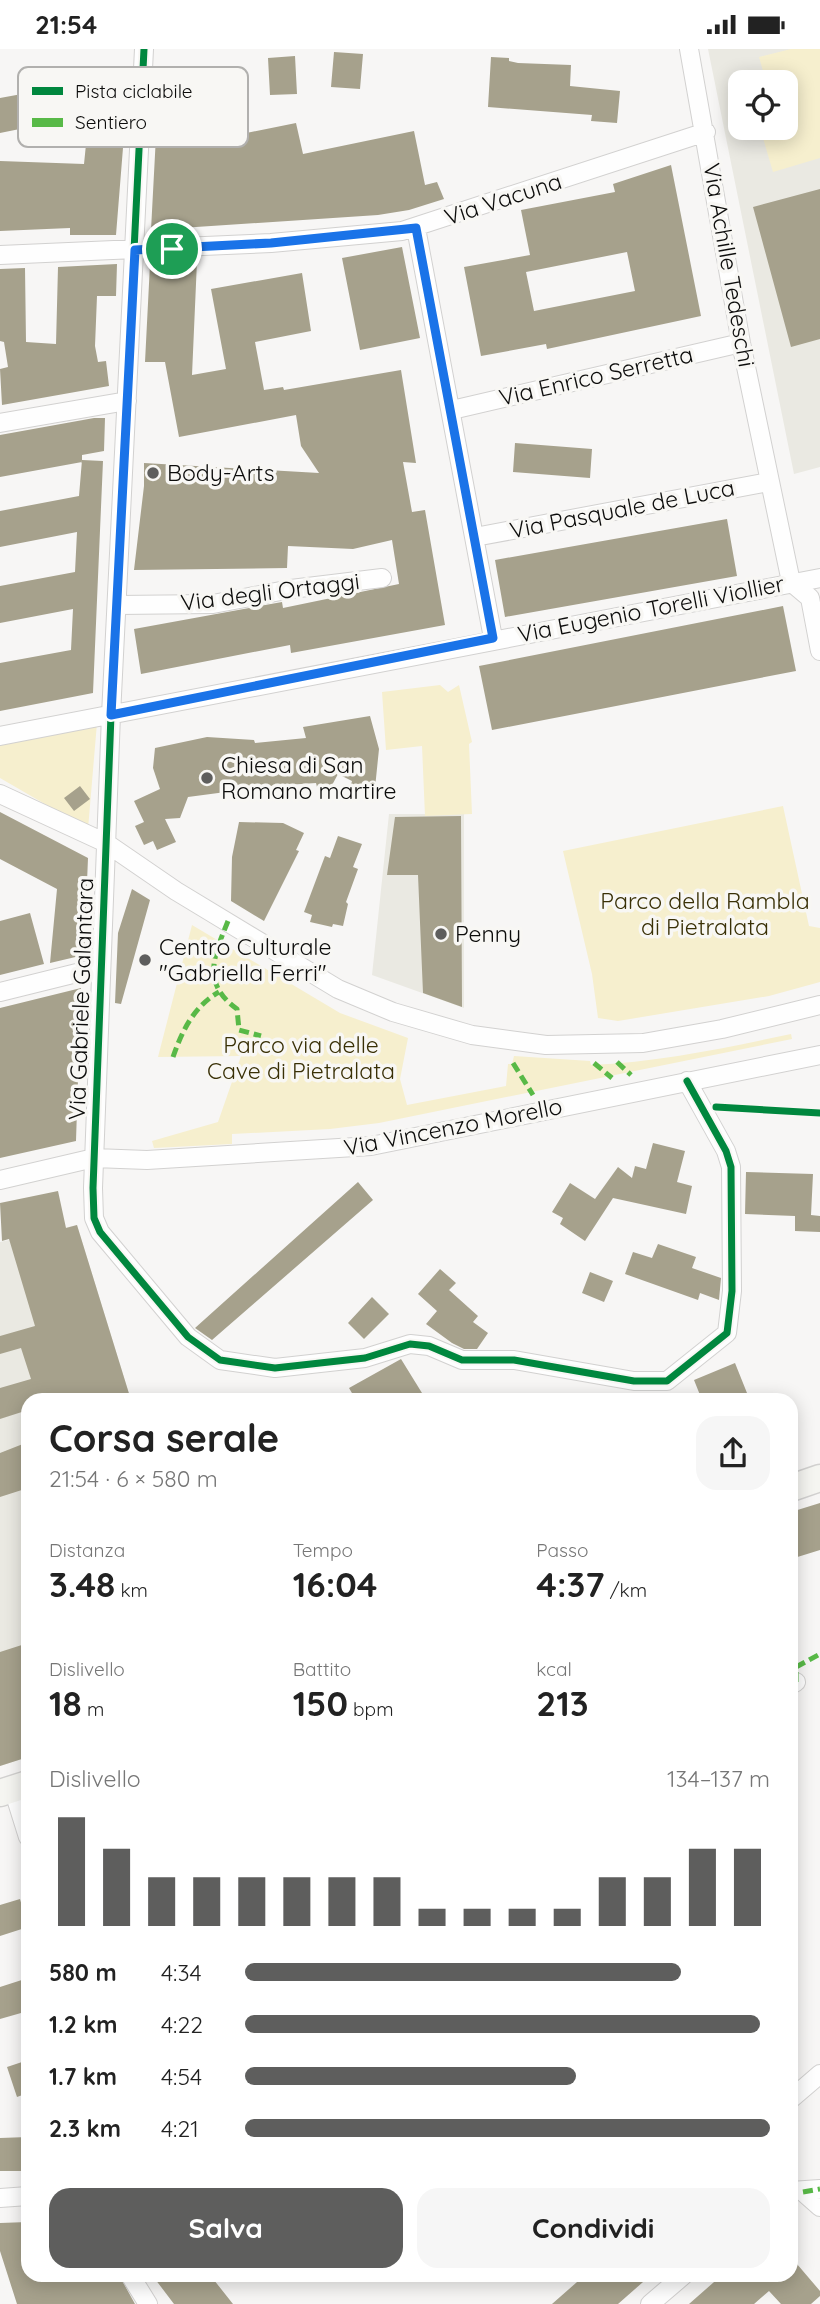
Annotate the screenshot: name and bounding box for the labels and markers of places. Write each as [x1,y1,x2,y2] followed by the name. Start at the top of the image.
[142,219,202,279] pin
[167,458,275,487] place label: Body-Arts
[145,465,161,481] marker: Body-Arts
[221,750,396,805] place label: Chiesa di San Romano martire
[199,770,215,786] marker: Chiesa di San Romano martire
[455,919,521,948] place label: Penny
[433,926,449,942] marker: Penny
[159,932,331,987] place label: Centro Culturale "Gabriella Ferri"
[137,952,153,968] marker: Centro Culturale "Gabriella Ferri"

